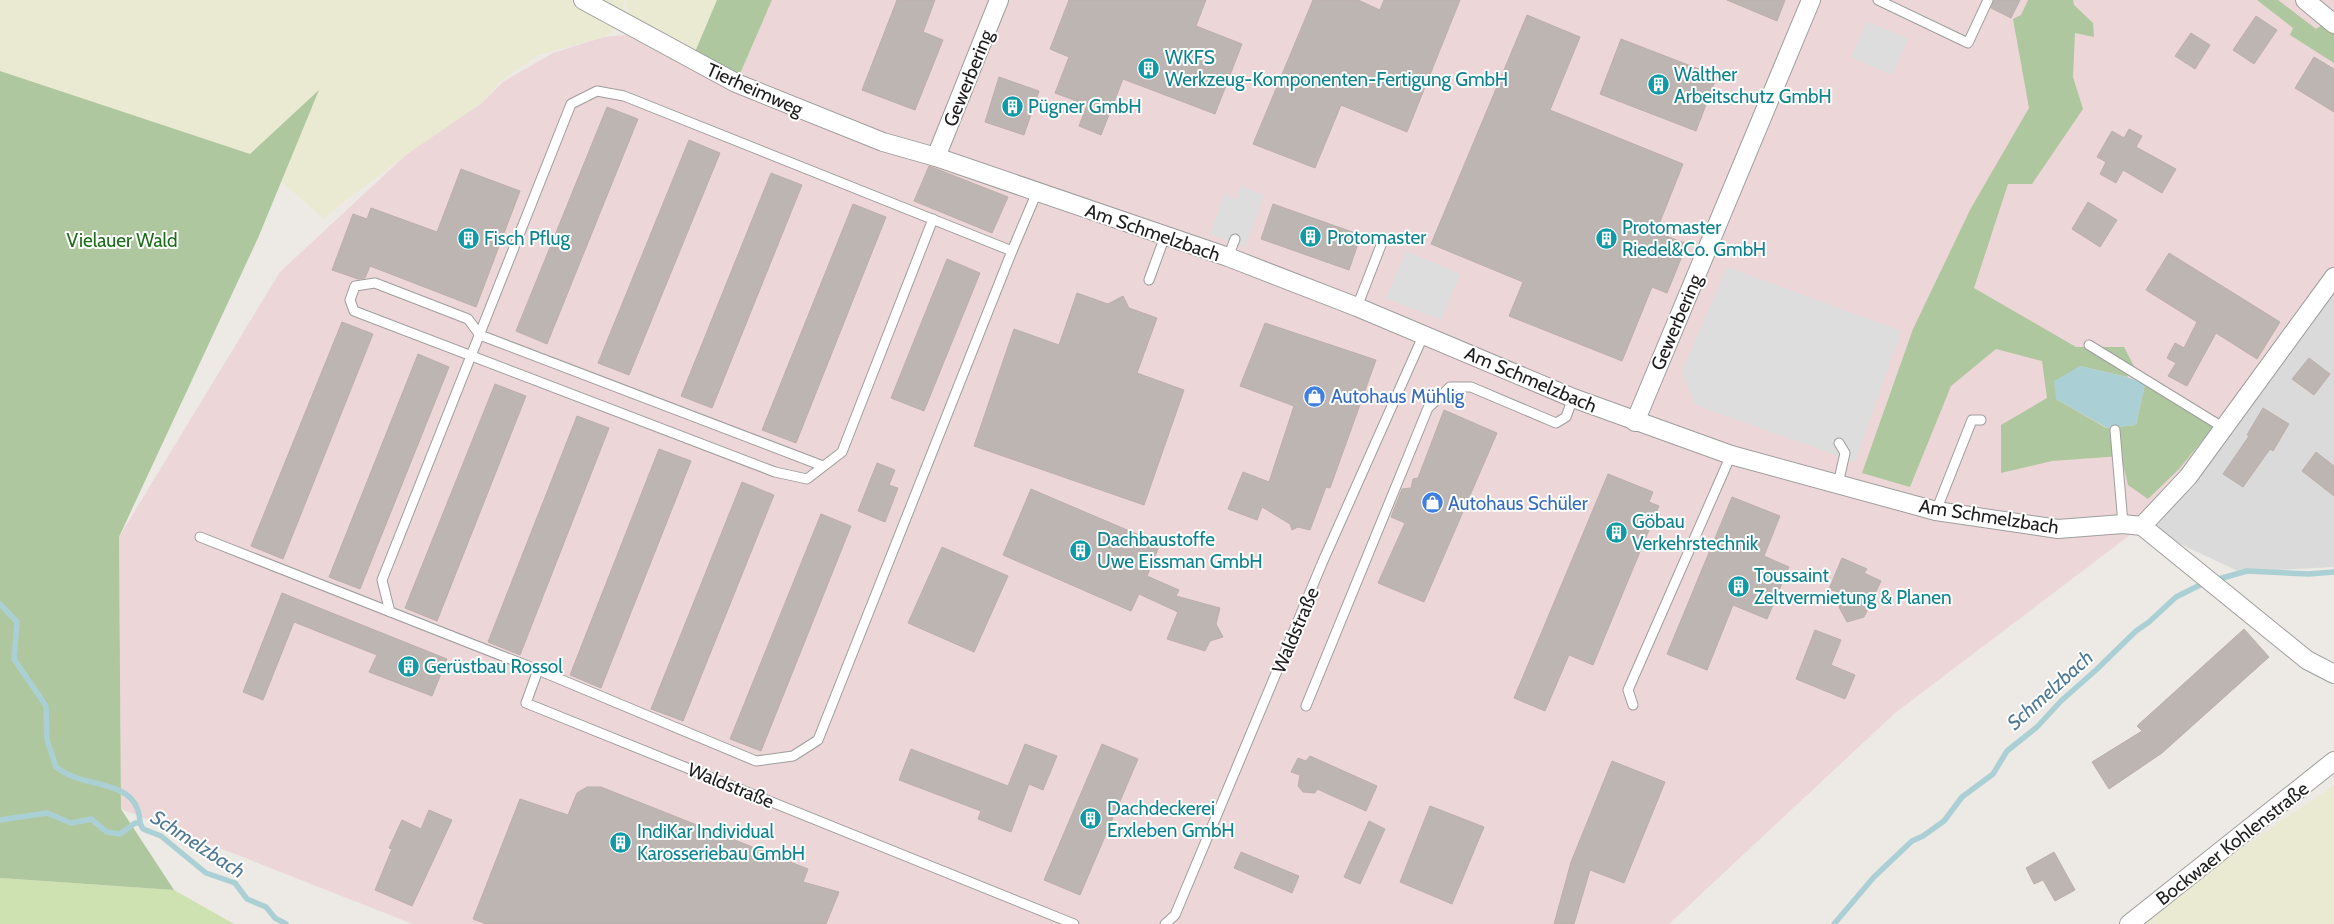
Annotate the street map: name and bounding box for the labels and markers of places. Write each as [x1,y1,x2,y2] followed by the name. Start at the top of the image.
[1165,46,1508,91] place label: WKFS Werkzeug-Komponenten-Fertigung GmbH
[1137,56,1161,80] building icon: WKFS Werkzeug-Komponenten-Fertigung GmbH
[1674,63,1832,108] place label: Walther Arbeitschutz GmbH
[1646,73,1670,97] building icon: Walther Arbeitschutz GmbH
[1000,94,1024,118] building icon: Pügner GmbH
[1028,95,1142,118] place label: Pügner GmbH
[1622,216,1766,261] place label: Protomaster Riedel&Co. GmbH
[1299,225,1323,249] building icon: Protomaster
[456,226,480,250] building icon: Fisch Pflug
[1327,226,1426,249] place label: Protomaster
[1594,226,1618,250] building icon: Protomaster Riedel&Co. GmbH
[484,227,570,250] place label: Fisch Pflug
[1303,384,1327,408] shop icon: Autohaus Mühlig
[1331,385,1465,408] place label: Autohaus Mühlig
[1420,491,1444,515] shop icon: Autohaus Schüler
[1448,492,1588,515] place label: Autohaus Schüler
[1632,510,1759,555] place label: Göbau Verkehrstechnik
[1604,520,1628,544] building icon: Göbau Verkehrstechnik
[1097,528,1263,573] place label: Dachbaustoffe Uwe Eissman GmbH
[1069,538,1093,562] building icon: Dachbaustoffe Uwe Eissman GmbH
[1754,564,1952,609] place label: Toussaint Zeltvermietung & Planen
[1726,574,1750,598] building icon: Toussaint Zeltvermietung & Planen
[396,654,420,678] building icon: Gerüstbau Rossol
[424,655,563,678] place label: Gerüstbau Rossol
[1107,797,1235,842] place label: Dachdeckerei Erxleben GmbH
[1079,807,1103,831] building icon: Dachdeckerei Erxleben GmbH
[637,820,805,865] place label: IndiKar Individual Karosseriebau GmbH
[609,830,633,854] building icon: IndiKar Individual Karosseriebau GmbH

